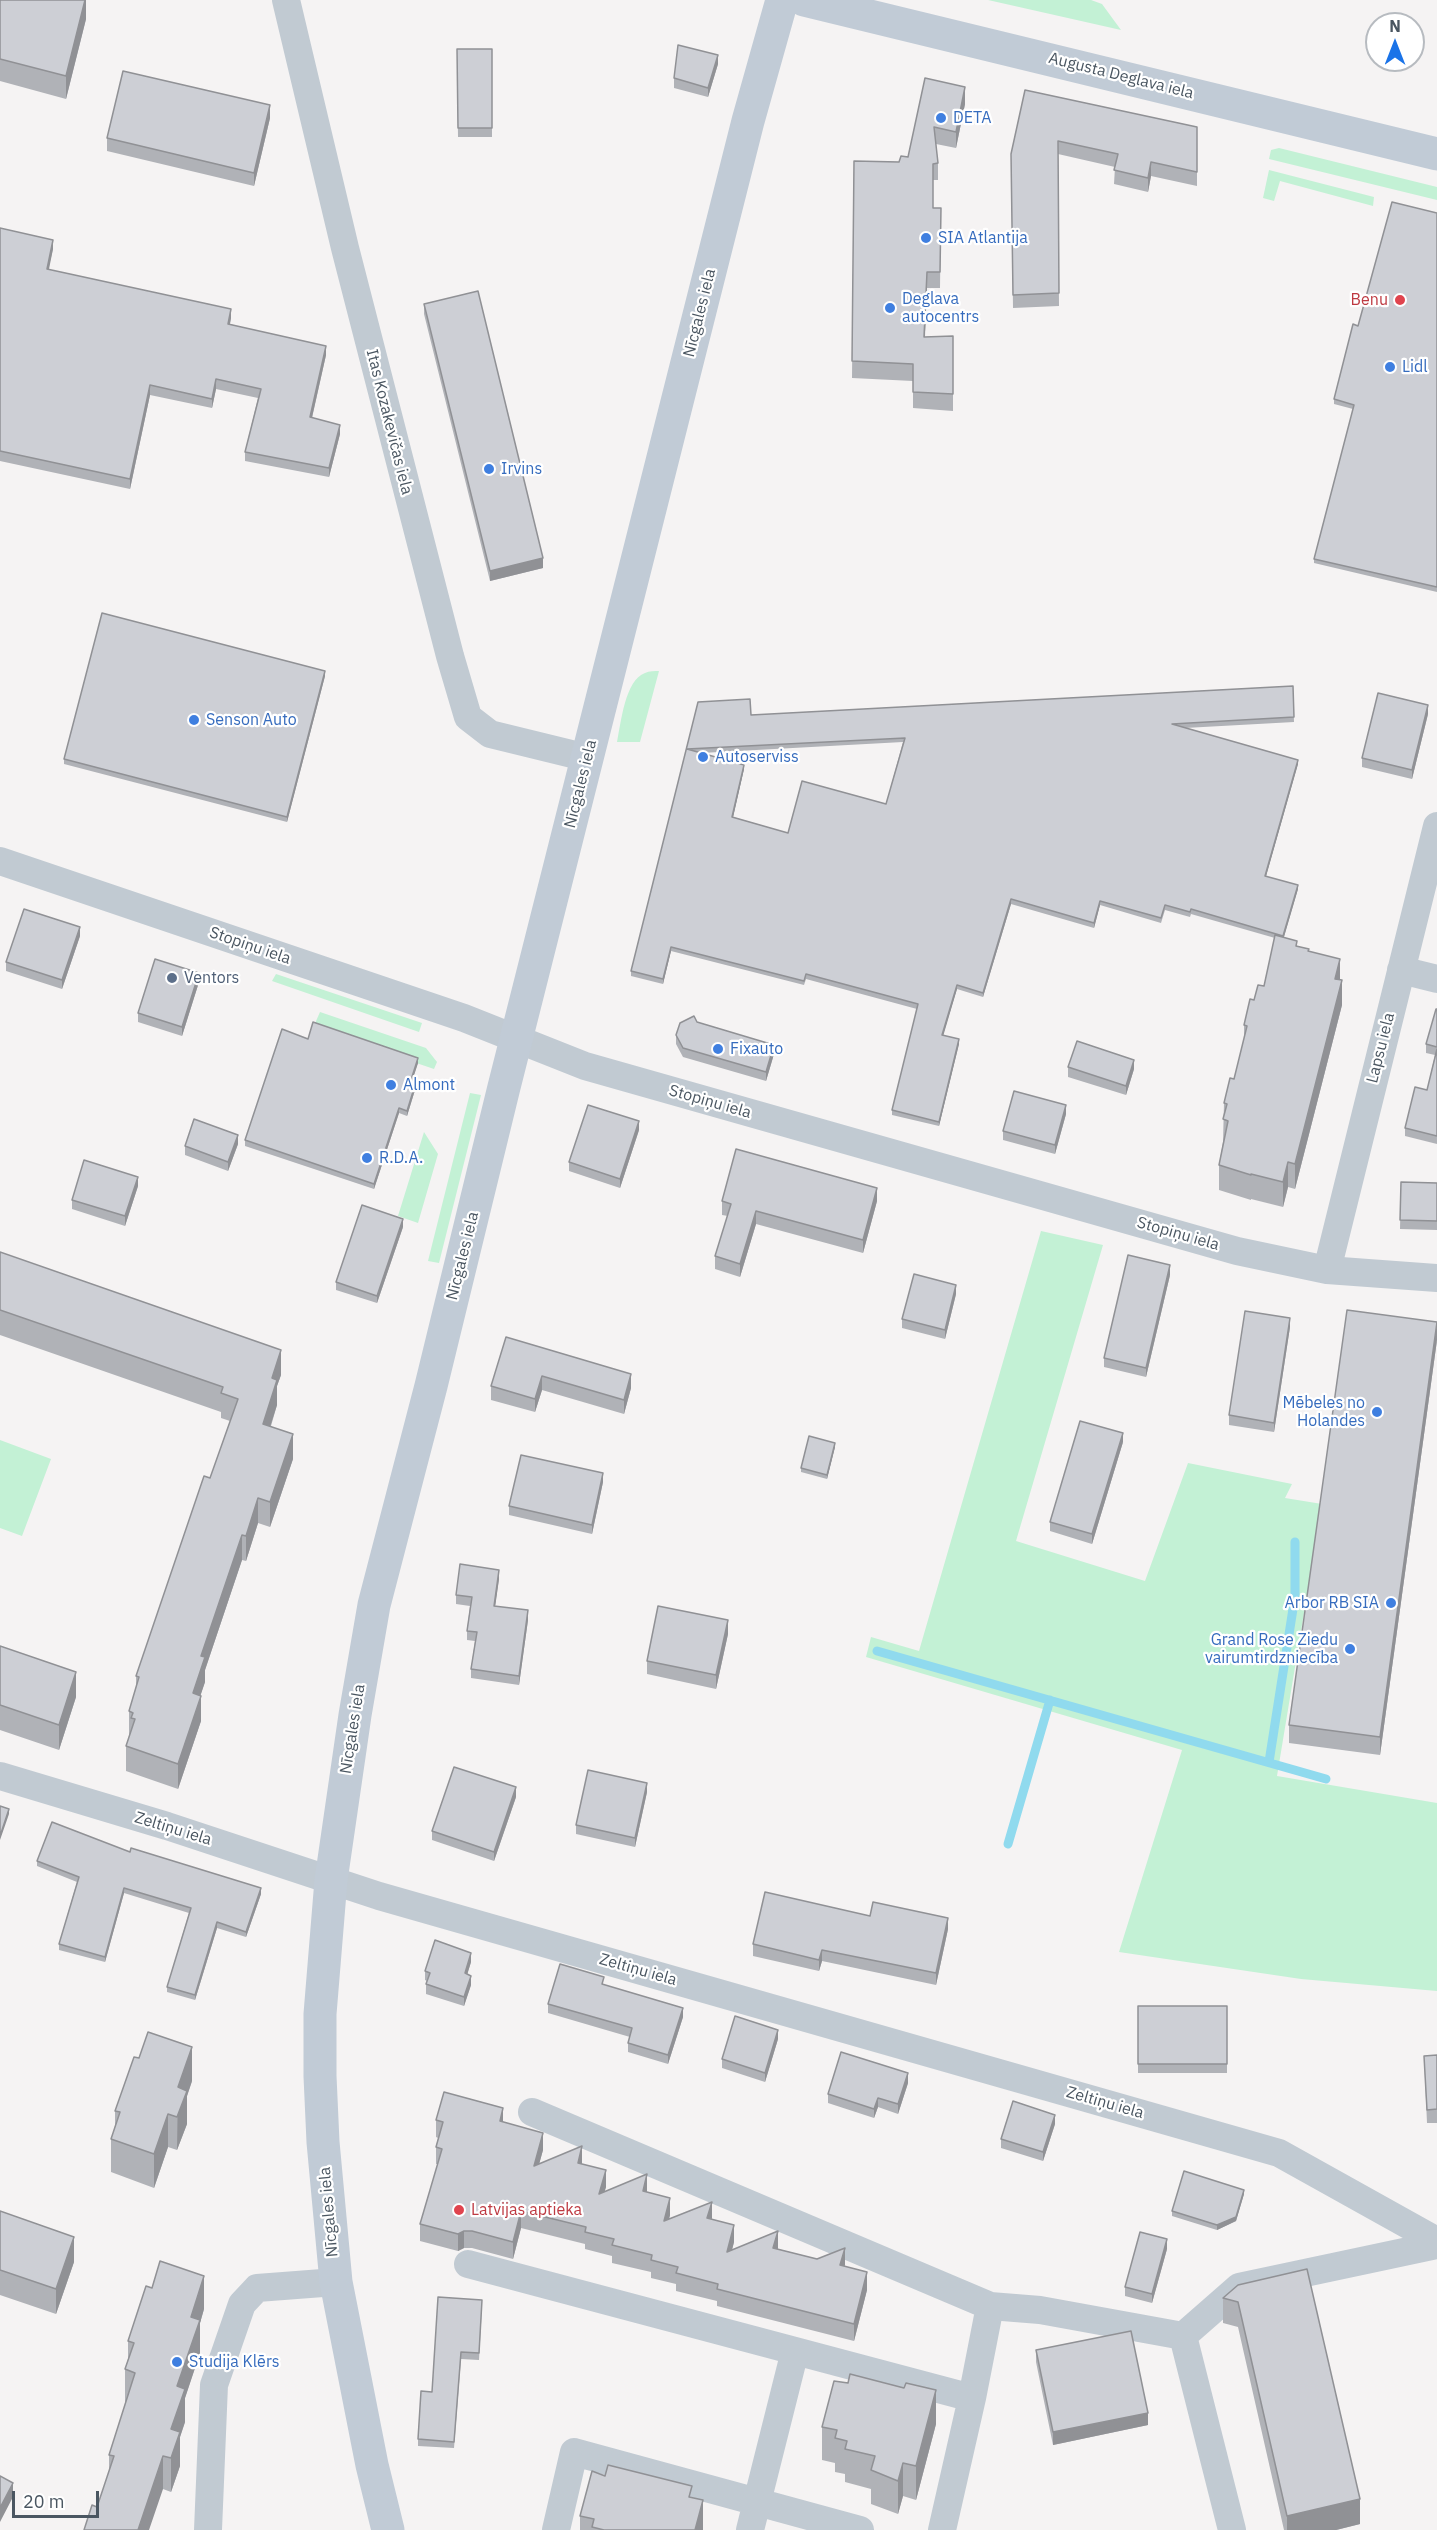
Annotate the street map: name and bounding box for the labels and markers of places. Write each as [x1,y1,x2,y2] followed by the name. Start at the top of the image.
[953,108,991,128] place label: DETA
[934,111,948,125] marker: DETA
[938,228,1028,248] place label: SIA Atlantija
[919,231,933,245] marker: SIA Atlantija
[902,289,979,327] place label: Deglava autocentrs
[1351,290,1388,310] place label: Benu
[1393,293,1407,307] marker: Benu
[883,301,897,315] marker: Deglava autocentrs
[1402,357,1428,377] place label: Lidl
[1383,360,1397,374] marker: Lidl
[501,459,542,479] place label: Irvins
[482,462,496,476] marker: Irvins
[206,710,297,730] place label: Senson Auto
[187,713,201,727] marker: Senson Auto
[715,747,799,767] place label: Autoserviss
[696,750,710,764] marker: Autoserviss
[184,968,239,988] place label: Ventors
[165,971,179,985] marker: Ventors
[730,1039,783,1059] place label: Fixauto
[711,1042,725,1056] marker: Fixauto
[403,1075,455,1095] place label: Almont
[384,1078,398,1092] marker: Almont
[379,1148,423,1168] place label: R.D.A.
[360,1151,374,1165] marker: R.D.A.
[1282,1393,1365,1431] place label: Mēbeles no Holandes
[1370,1405,1384,1419] marker: Mēbeles no Holandes
[1285,1593,1379,1613] place label: Arbor RB SIA
[1384,1596,1398,1610] marker: Arbor RB SIA
[1205,1630,1338,1668] place label: Grand Rose Ziedu vairumtirdzniecība
[1343,1642,1357,1656] marker: Grand Rose Ziedu vairumtirdzniecība
[471,2200,582,2220] place label: Latvijas aptieka
[452,2203,466,2217] marker: Latvijas aptieka
[189,2352,280,2372] place label: Studija Klērs
[170,2355,184,2369] marker: Studija Klērs

